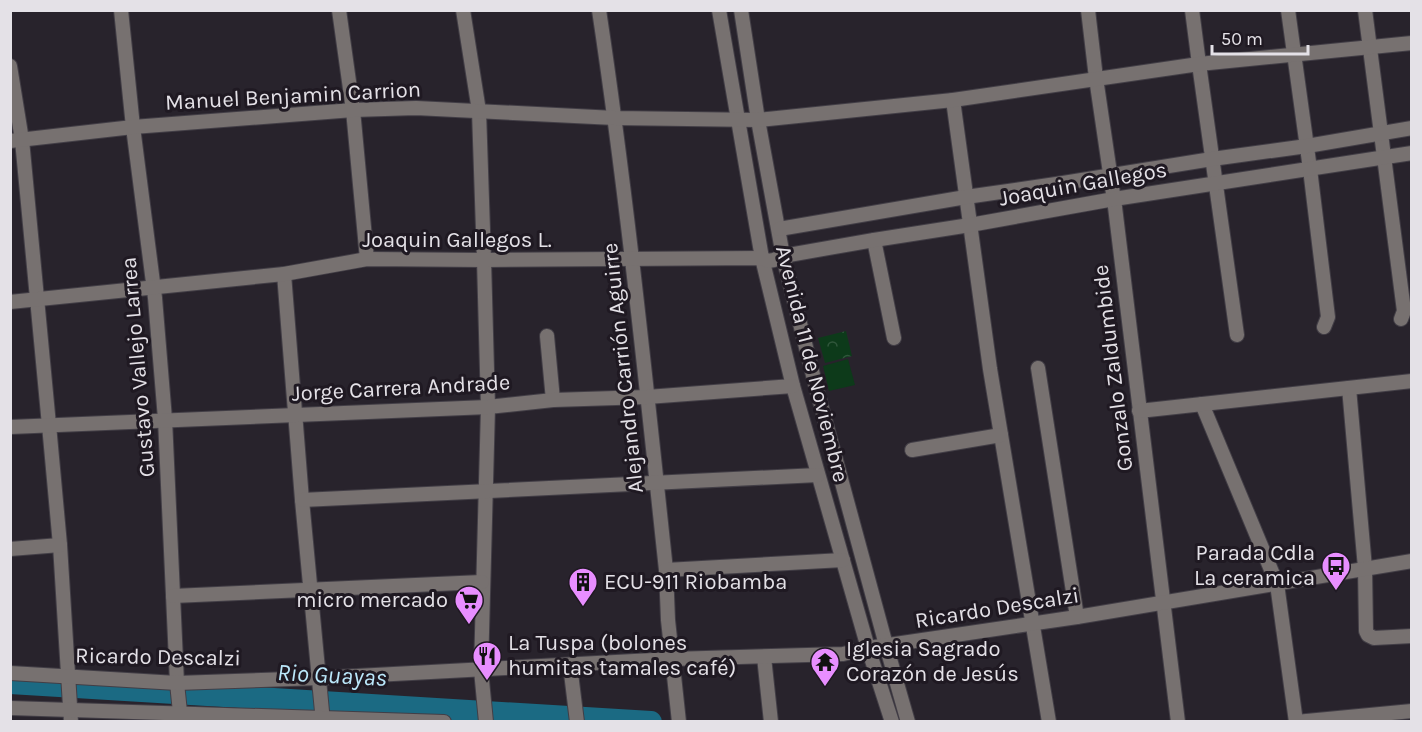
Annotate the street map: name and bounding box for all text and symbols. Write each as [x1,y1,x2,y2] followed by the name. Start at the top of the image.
[1212,18,1308,56] scale bar
[1221,28,1263,50] text: 50 m
[164,76,422,116] street label: Manuel Benjamin Carrion
[997,156,1169,212] street label: Joaquin Gallegos
[362,227,552,253] street label: Joaquin Gallegos L.
[597,242,649,494] street label: Alejandro Carrión Aguirre
[770,243,854,485] street label: Avenida 11 de Noviembre
[115,256,161,478] street label: Gustavo Vallejo Larrea
[1087,263,1139,473] street label: Gonzalo Zaldumbide
[291,369,511,407] street label: Jorge Carrera Andrade
[1194,540,1315,591] place label: Parada Cdla La ceramica
[1320,550,1352,592] bus stop icon: Parada Cdla La ceramica
[567,566,599,608] building icon: ECU-911 Riobamba
[604,569,787,595] place label: ECU-911 Riobamba
[913,582,1081,634] street label: Ricardo Descalzi
[453,584,485,626] supermarket icon: micro mercado
[296,587,448,613] place label: micro mercado
[508,630,736,681] place label: La Tuspa (bolones humitas tamales café)
[846,636,1019,687] place label: Iglesia Sagrado Corazón de Jesús
[471,640,503,682] restaurant icon: La Tuspa (bolones humitas tamales café)
[75,643,241,671] street label: Ricardo Descalzi
[809,646,841,688] temple icon: Iglesia Sagrado Corazón de Jesús
[277,658,387,692] water label: Rio Guayas

